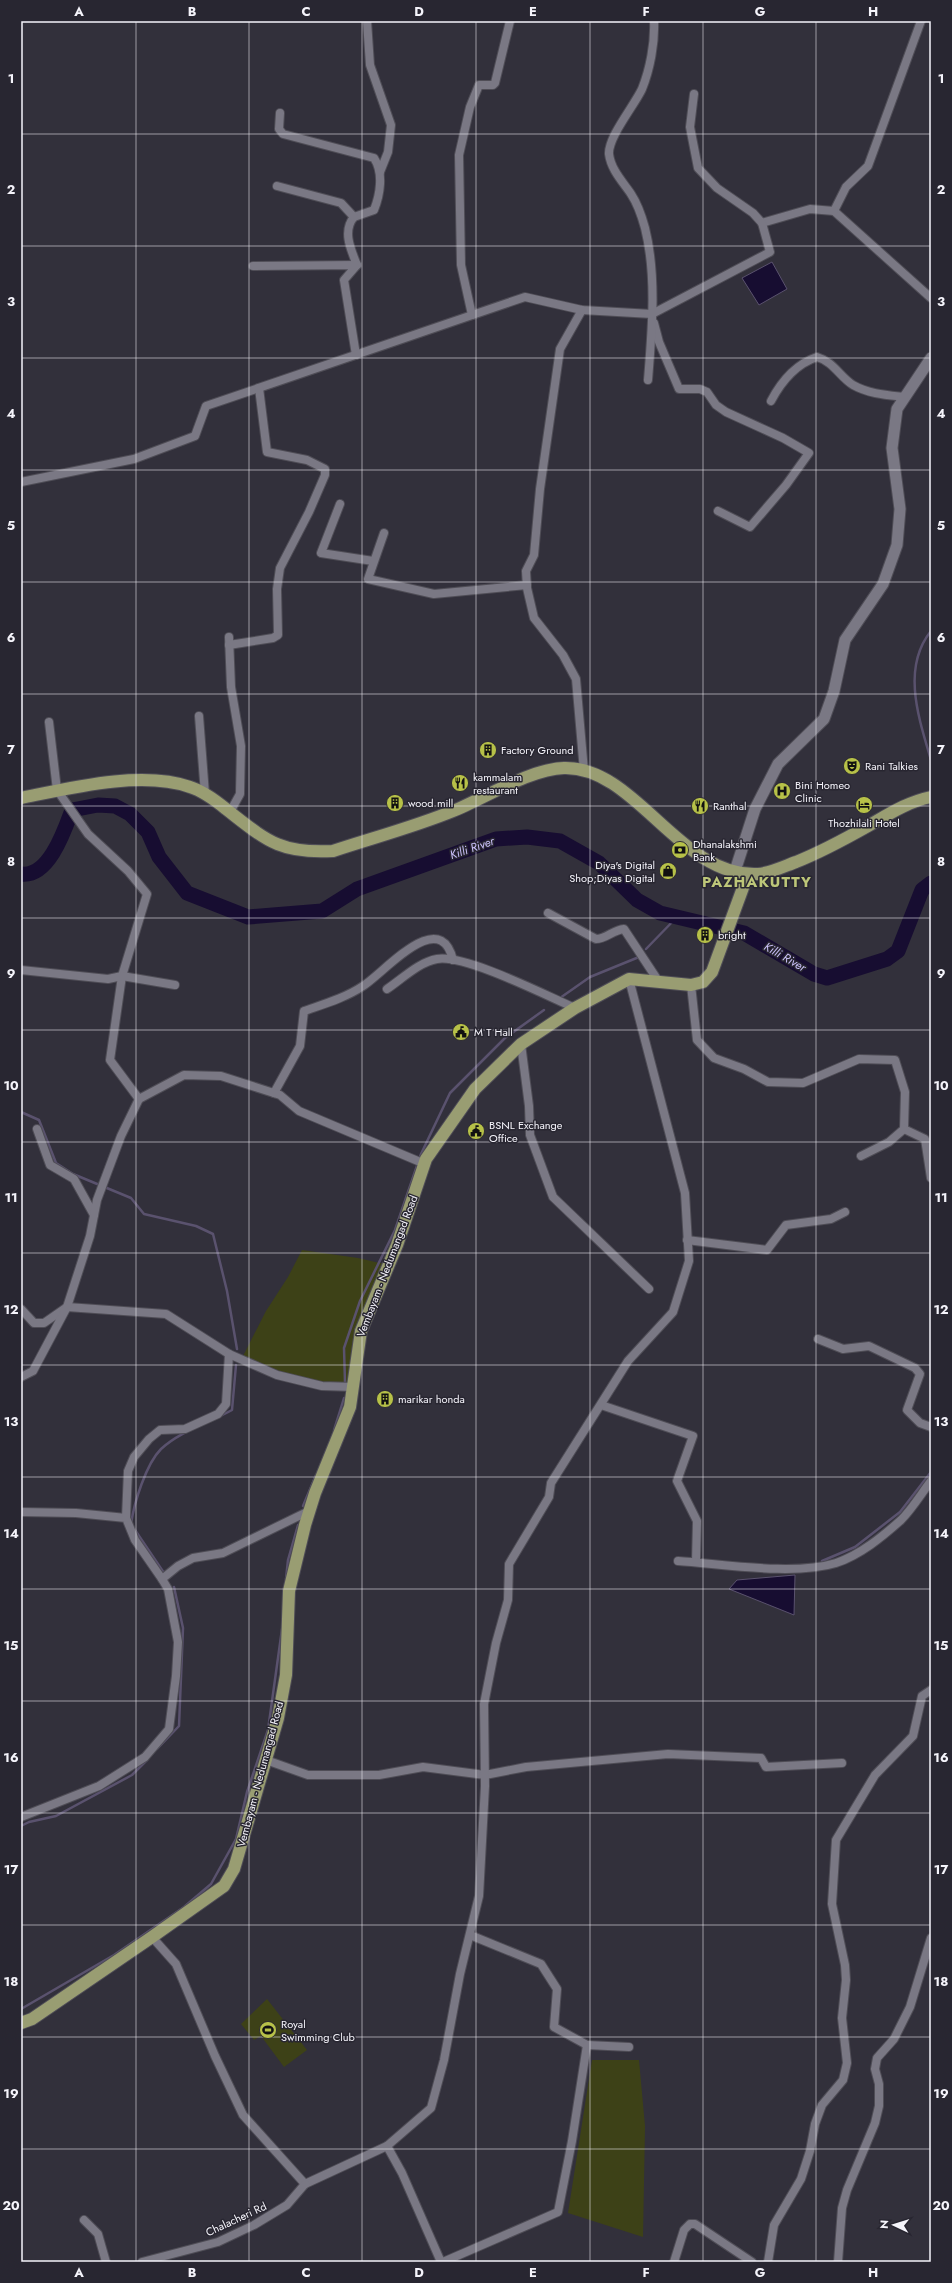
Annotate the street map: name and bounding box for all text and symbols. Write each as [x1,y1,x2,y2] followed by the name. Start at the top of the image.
[73,2,84,21] text: A
[188,2,197,21] text: B
[301,2,311,21] text: C
[414,2,424,21] text: D
[529,2,537,21] text: E
[642,2,650,21] text: F
[755,2,766,21] text: G
[868,2,878,21] text: H
[8,69,14,88] text: 1
[938,69,944,88] text: 1
[7,180,15,199] text: 2
[937,180,945,199] text: 2
[7,292,15,311] text: 3
[937,292,945,311] text: 3
[6,404,16,423] text: 4
[936,404,946,423] text: 4
[7,516,15,535] text: 5
[937,516,945,535] text: 5
[7,628,16,647] text: 6
[937,628,946,647] text: 6
[7,740,15,759] text: 7
[478,740,498,760] building icon: Factory Ground
[937,740,945,759] text: 7
[501,742,574,758] place label: Factory Ground
[842,756,862,776] theatre icon: Rani Talkies
[865,758,919,774] place label: Rani Talkies
[473,769,522,798] place label: kammalam restaurant
[450,773,470,793] restaurant icon: kammalam restaurant
[795,777,850,806] place label: Bini Homeo Clinic
[772,781,792,801] hospital icon: Bini Homeo Clinic
[385,793,405,813] building icon: wood mill
[408,795,453,811] place label: wood mill
[854,795,874,815] hotel icon: Thozhilali Hotel
[690,796,710,816] restaurant icon: Ranthal
[713,798,746,814] place label: Ranthal
[828,815,900,831] place label: Thozhilali Hotel
[447,832,498,864] water label: Killi River
[693,836,757,865] place label: Dhanalakshmi Bank
[670,840,690,860] bank icon: Dhanalakshmi Bank
[7,852,15,871] text: 8
[937,852,945,871] text: 8
[569,857,655,886] place label: Diya's Digital Shop;Diyas Digital
[658,861,678,881] shop icon: Diya's Digital Shop;Diyas Digital
[702,871,812,893] district label: PAZHAKUTTY
[695,925,715,945] building icon: bright
[718,927,746,943] place label: bright
[761,938,810,977] water label: Killi River
[7,964,16,983] text: 9
[937,964,946,983] text: 9
[451,1022,471,1042] public building icon: M T Hall
[474,1024,513,1040] place label: M T Hall
[3,1076,19,1095] text: 10
[933,1076,949,1095] text: 10
[489,1117,563,1146] place label: BSNL Exchange Office
[466,1121,486,1141] public building icon: BSNL Exchange Office
[4,1188,18,1207] text: 11
[934,1188,948,1207] text: 11
[353,1193,421,1339] street label: Vembayam - Nedumangad Road
[3,1300,19,1319] text: 12
[933,1300,949,1319] text: 12
[375,1389,395,1409] building icon: marikar honda
[398,1391,465,1407] place label: marikar honda
[4,1412,18,1431] text: 13
[934,1412,948,1431] text: 13
[3,1524,19,1543] text: 14
[933,1524,949,1543] text: 14
[3,1636,19,1655] text: 15
[933,1636,949,1655] text: 15
[233,1699,287,1849] street label: Vembayam - Nedumangad Road
[3,1748,19,1767] text: 16
[933,1748,949,1767] text: 16
[4,1860,18,1879] text: 17
[934,1860,948,1879] text: 17
[4,1972,18,1991] text: 18
[934,1972,948,1991] text: 18
[281,2016,355,2045] place label: Royal Swimming Club
[258,2020,278,2040] sports icon: Royal Swimming Club
[3,2084,19,2103] text: 19
[933,2084,949,2103] text: 19
[2,2196,20,2215] text: 20
[932,2196,950,2215] text: 20
[203,2198,269,2240] street label: Chalacheri Rd
[874,2205,914,2245] north arrow
[876,2219,892,2229] text: N
[73,2263,84,2282] text: A
[188,2263,197,2282] text: B
[301,2263,311,2282] text: C
[414,2263,424,2282] text: D
[529,2263,537,2282] text: E
[642,2263,650,2282] text: F
[755,2263,766,2282] text: G
[868,2263,878,2282] text: H

